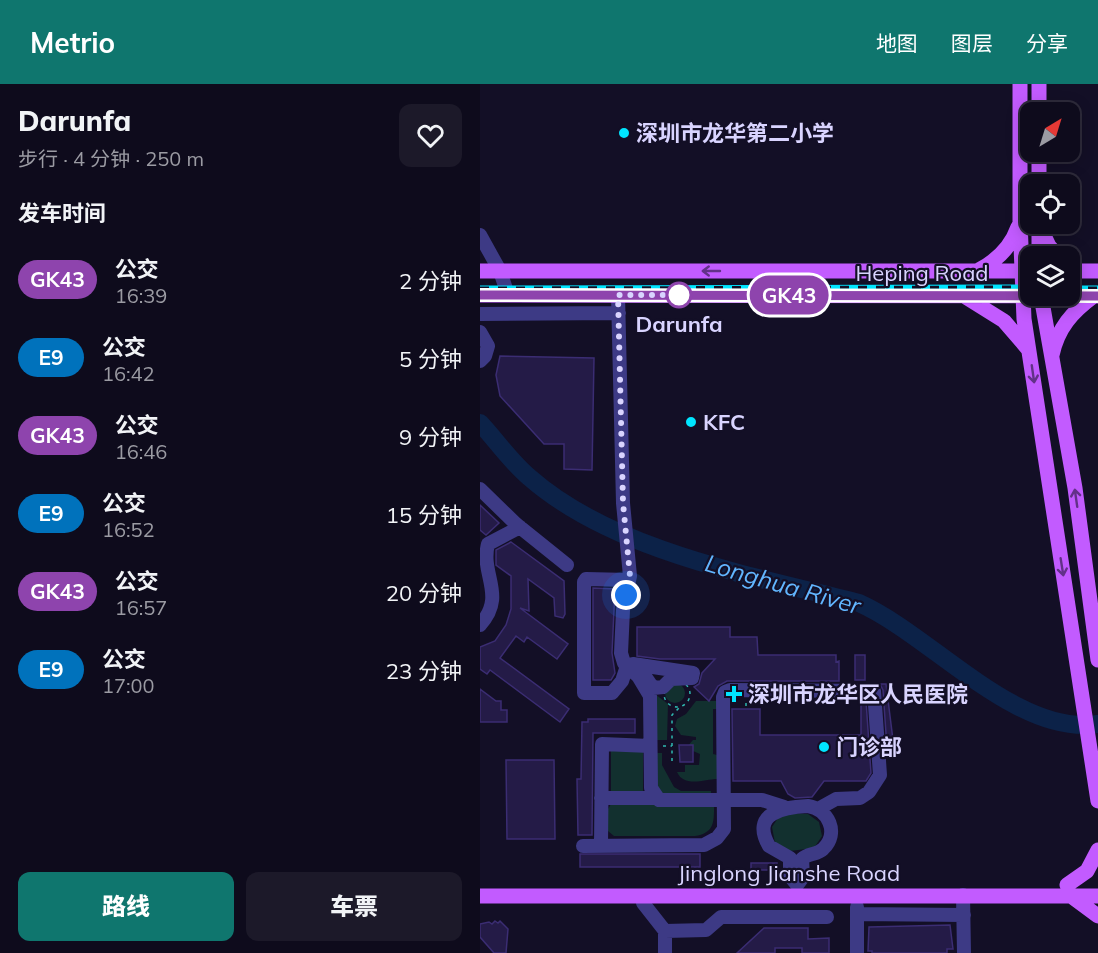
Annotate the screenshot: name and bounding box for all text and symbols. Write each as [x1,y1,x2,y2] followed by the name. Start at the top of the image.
[30,25,115,60] text: Metrio
[876,30,918,56] text: 地图
[951,30,993,56] text: 图层
[1026,30,1068,56] text: 分享
[1020,102,1080,162] north arrow
[1020,102,1080,306] map controls
[18,103,131,138] text: Darunfa
[399,104,462,167] button: heart
[636,119,834,147] place label: 深圳市龙华第二小学
[617,126,631,140] marker: 深圳市龙华第二小学
[18,146,204,171] text: 步行 · 4 分钟 · 250 m
[1020,174,1080,234] button: locate
[18,199,106,227] text: 发车时间
[1020,246,1080,306] button: layers
[115,255,159,283] text: 公交
[855,259,989,287] street label: Heping Road
[701,265,721,277] one-way arrow
[30,266,85,292] text: GK43
[399,267,462,295] text: 2 分钟
[747,276,831,314] line badge: GK43
[666,282,692,308] marker: Darunfa
[762,282,816,308] text: GK43
[115,283,167,308] text: 16:39
[635,310,723,338] place label: Darunfa
[102,333,146,361] text: 公交
[38,344,64,370] text: E9
[399,345,462,373] text: 5 分钟
[102,361,155,386] text: 16:42
[1027,364,1038,384] one-way arrow
[703,408,745,436] place label: KFC
[115,411,159,439] text: 公交
[684,415,698,429] marker: KFC
[30,422,85,448] text: GK43
[399,423,462,451] text: 9 分钟
[115,439,167,464] text: 16:46
[1070,488,1081,508] one-way arrow
[102,489,146,517] text: 公交
[38,500,64,526] text: E9
[386,501,462,529] text: 15 分钟
[102,517,155,542] text: 16:52
[702,547,865,621] water label: Longhua River
[1057,557,1068,577] one-way arrow
[115,567,159,595] text: 公交
[30,578,85,604] text: GK43
[386,579,462,607] text: 20 分钟
[611,580,641,610] your location
[115,595,167,620] text: 16:57
[102,645,146,673] text: 公交
[38,656,64,682] text: E9
[386,657,462,685] text: 23 分钟
[102,673,155,698] text: 17:00
[748,680,968,708] place label: 深圳市龙华区人民医院
[725,685,743,703] marker: 深圳市龙华区人民医院
[836,733,902,761] place label: 门诊部
[817,740,831,754] marker: 门诊部
[678,859,900,887] street label: Jinglong Jianshe Road
[18,872,234,941] button: 路线
[246,872,462,941] button: 车票

